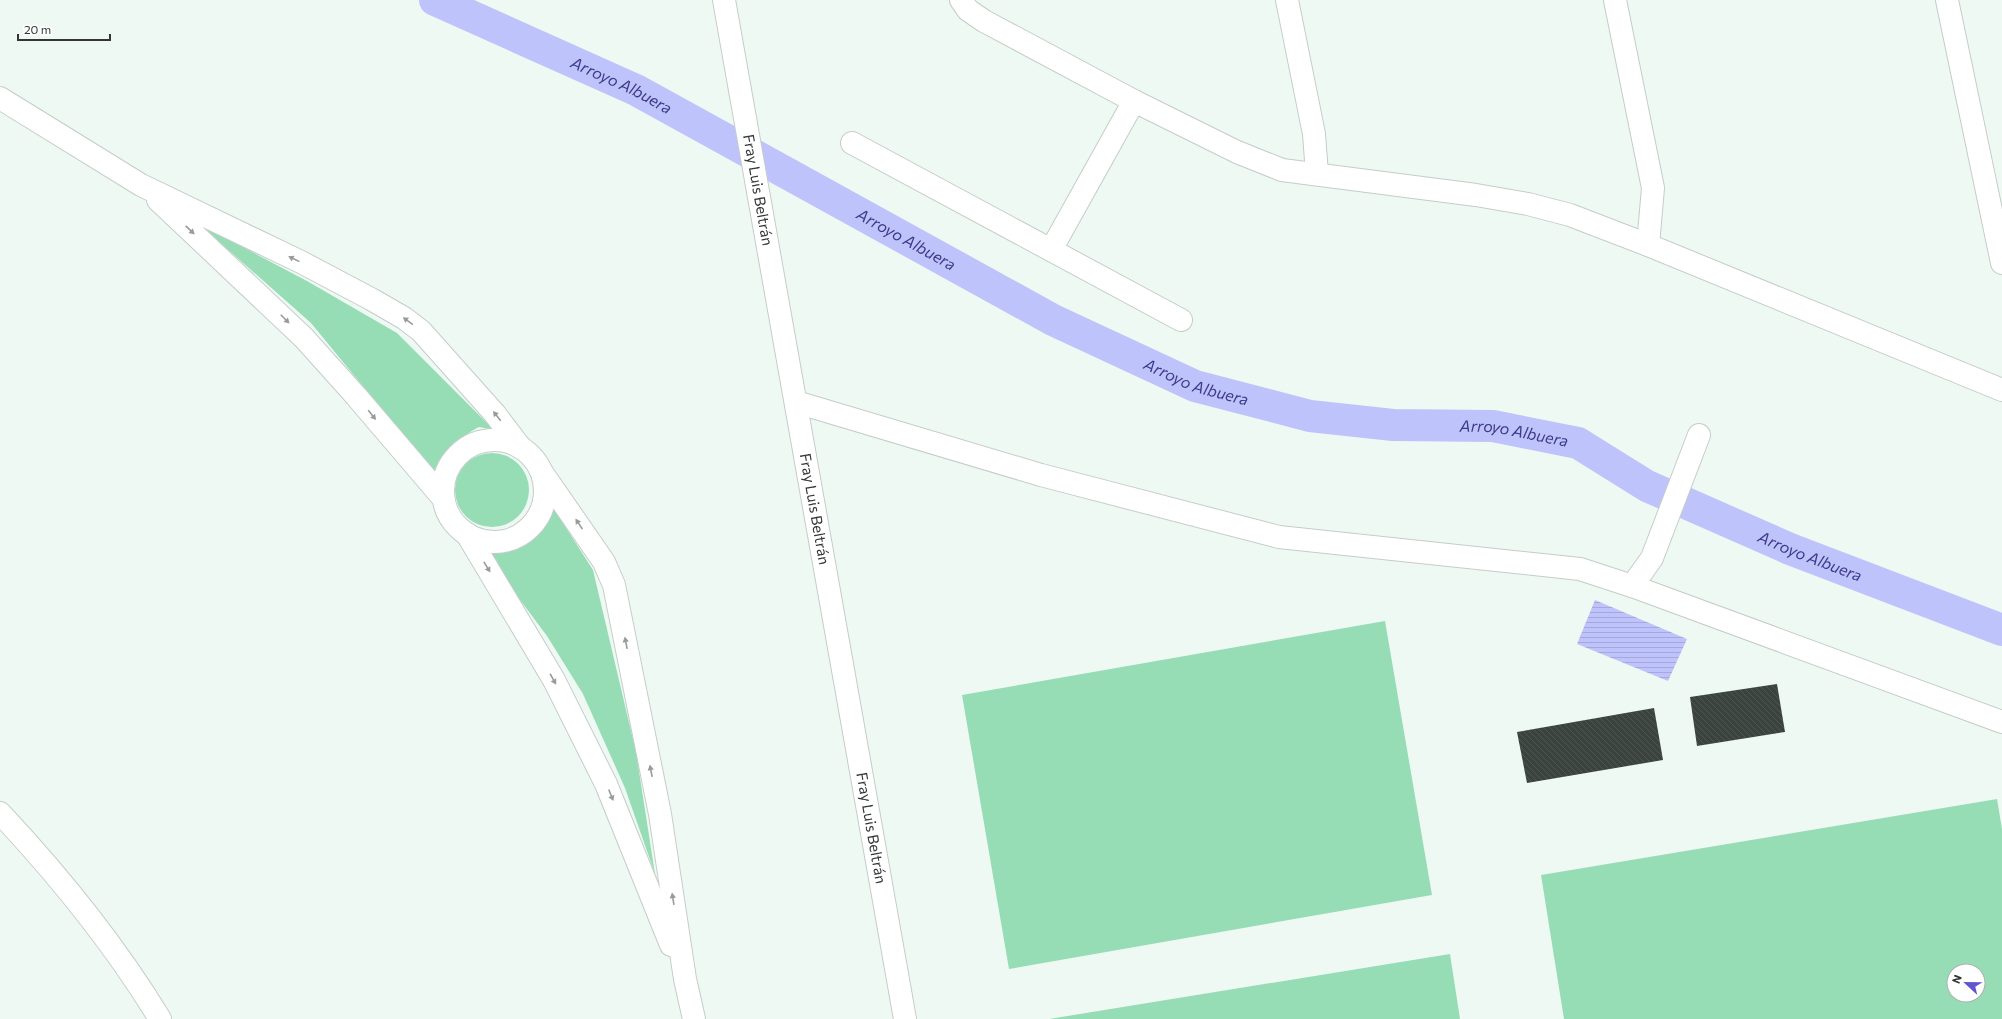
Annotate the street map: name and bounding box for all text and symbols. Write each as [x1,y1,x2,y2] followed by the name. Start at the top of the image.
[18,16,110,42] scale bar
[24,22,51,36] text: 20 m
[567,52,676,117] water label: Arroyo Albuera
[740,133,777,247] street label: Fray Luis Beltrán
[853,203,959,274] water label: Arroyo Albuera
[185,225,195,235] one-way arrow
[288,256,300,262] one-way arrow
[280,314,290,324] one-way arrow
[403,318,413,326] one-way arrow
[1140,353,1251,409] water label: Arroyo Albuera
[368,410,377,421] one-way arrow
[492,411,501,422] one-way arrow
[1459,416,1570,450] water label: Arroyo Albuera
[797,452,834,566] street label: Fray Luis Beltrán
[575,519,583,530] one-way arrow
[1755,526,1865,585] water label: Arroyo Albuera
[483,561,490,573] one-way arrow
[623,637,629,649] one-way arrow
[550,673,556,685] one-way arrow
[648,765,654,777] one-way arrow
[853,771,891,885] street label: Fray Luis Beltrán
[608,790,614,801] one-way arrow
[670,893,676,905] one-way arrow
[1946,963,1986,1003] north arrow
[1949,973,1964,985] text: N

